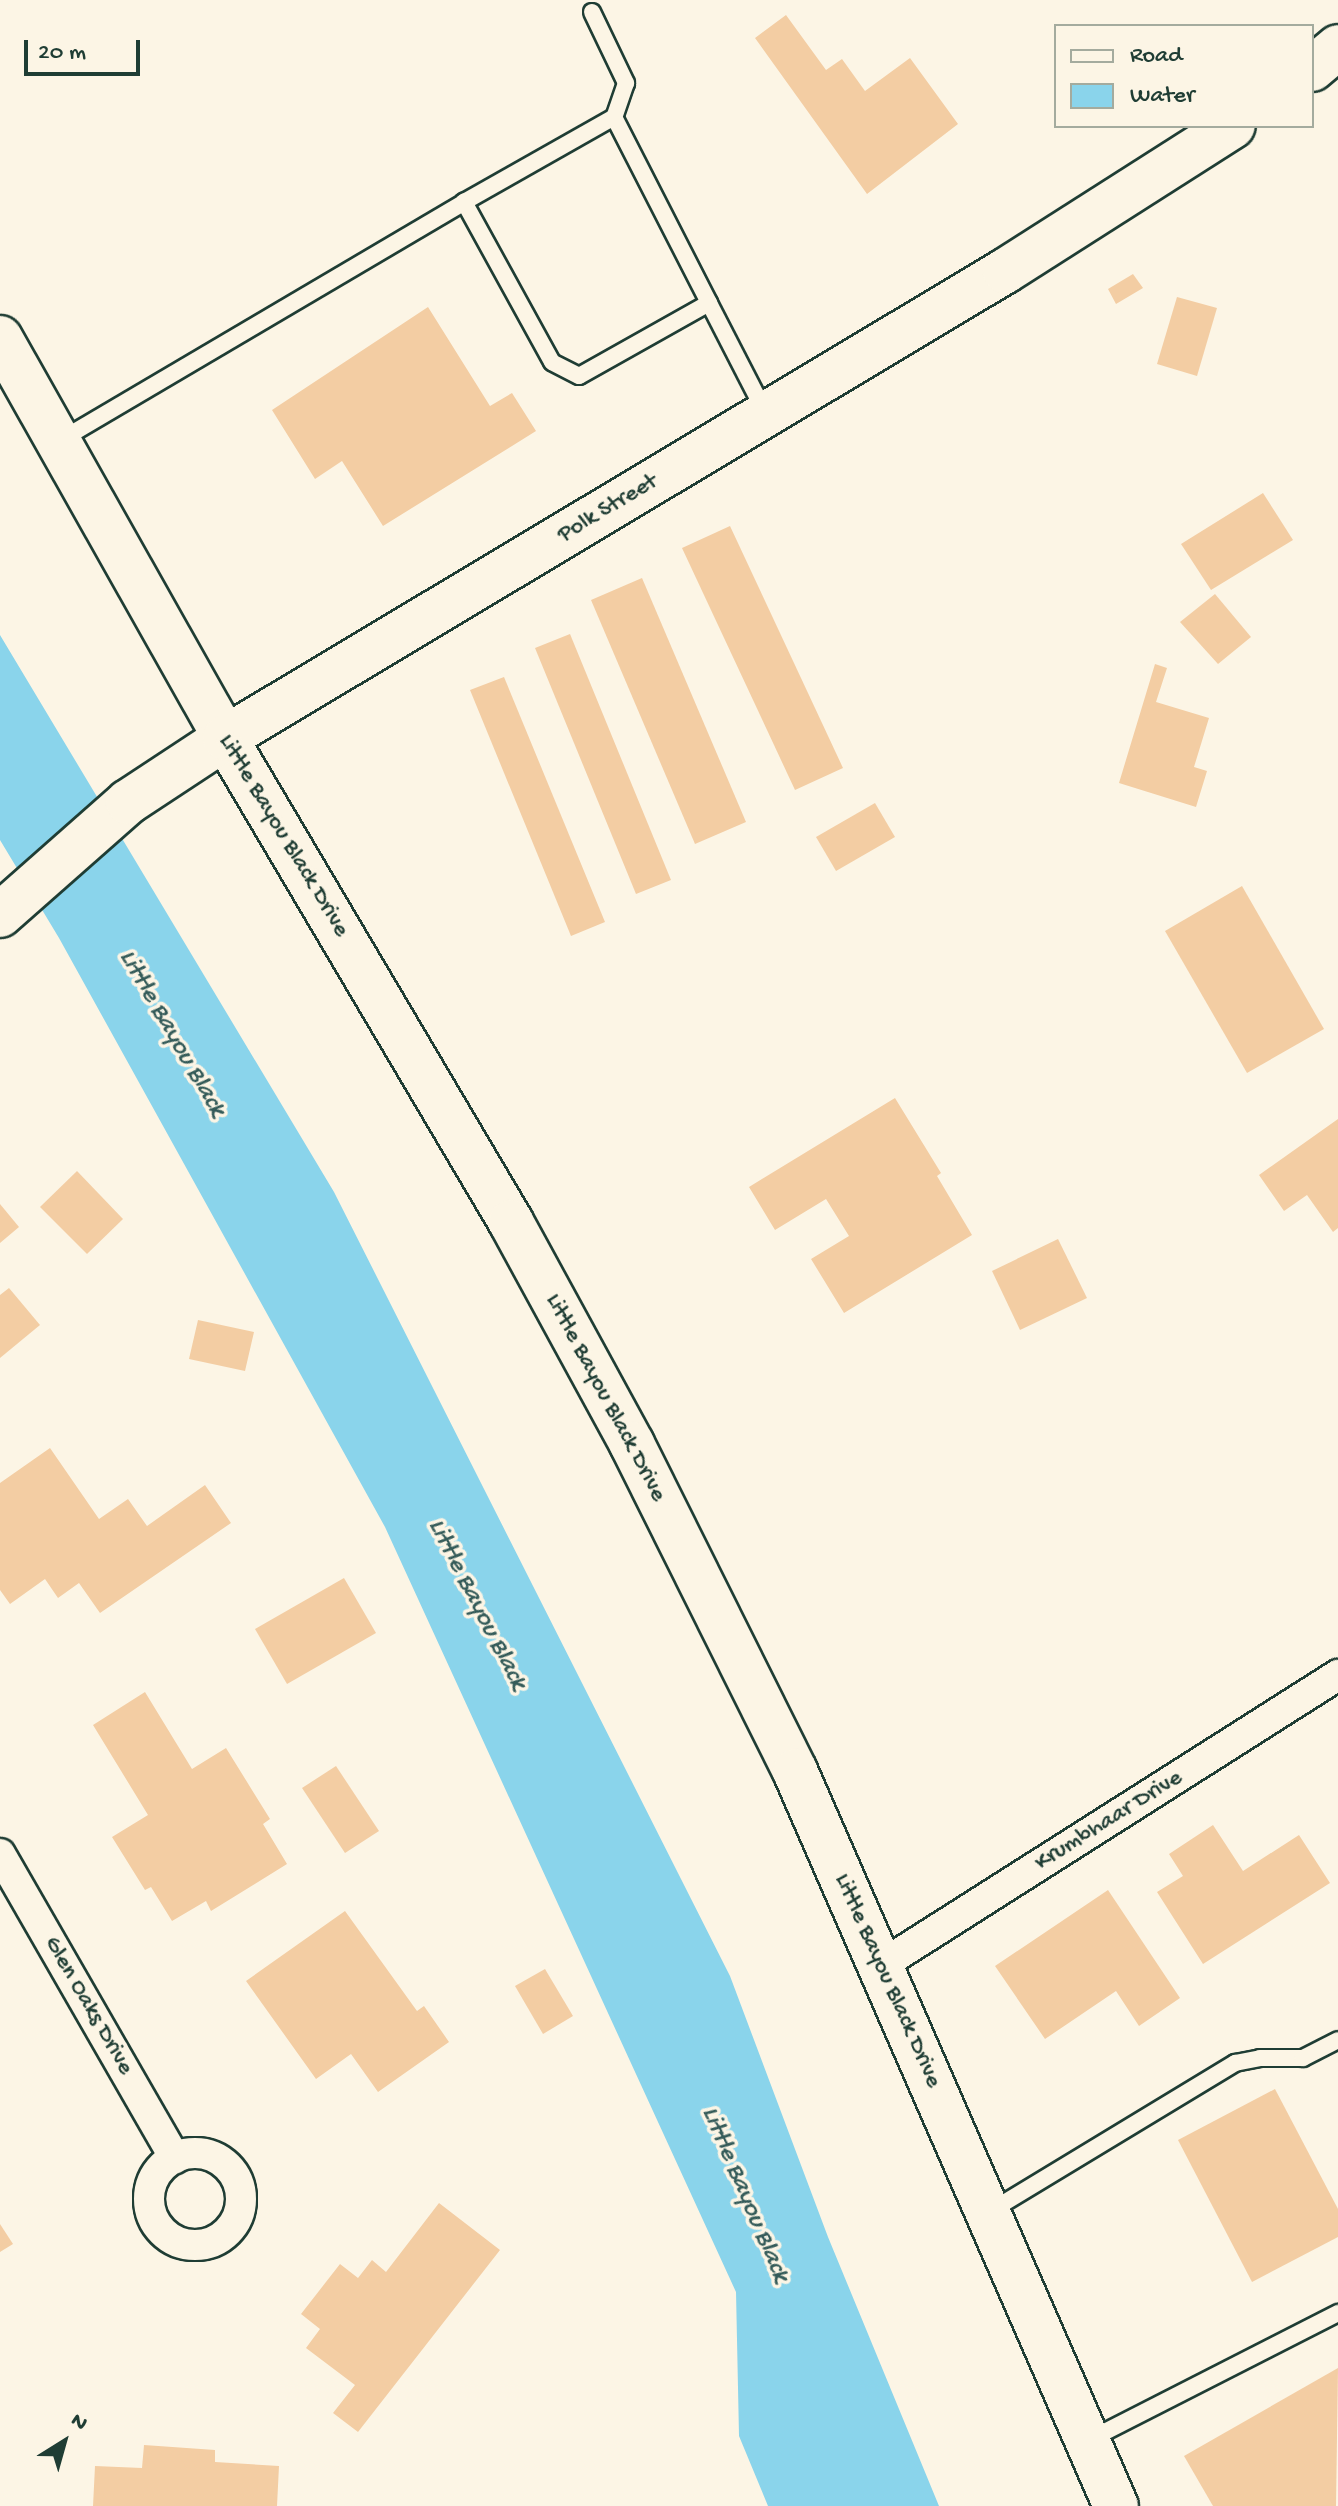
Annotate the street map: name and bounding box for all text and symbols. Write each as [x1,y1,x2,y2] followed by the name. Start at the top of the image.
[28,24,144,74] scale bar
[1054,24,1314,128] legend
[38,39,86,68] text: 20 m
[1130,42,1182,71] text: Road
[1130,82,1194,111] text: Water
[553,468,663,550] street label: Polk Street
[211,729,355,943] street label: Little Bayou Black Drive
[111,945,231,1123] water label: Little Bayou Black
[538,1289,672,1507] street label: Little Bayou Black Drive
[419,1514,533,1696] water label: Little Bayou Black
[1030,1764,1188,1878] street label: Krumbhaar Drive
[827,1869,947,2093] street label: Little Bayou Black Drive
[37,1932,139,2080] street label: Glen Oaks Drive
[693,2102,795,2288] water label: Little Bayou Black
[24,2402,104,2482] north arrow
[65,2408,92,2438] text: N

